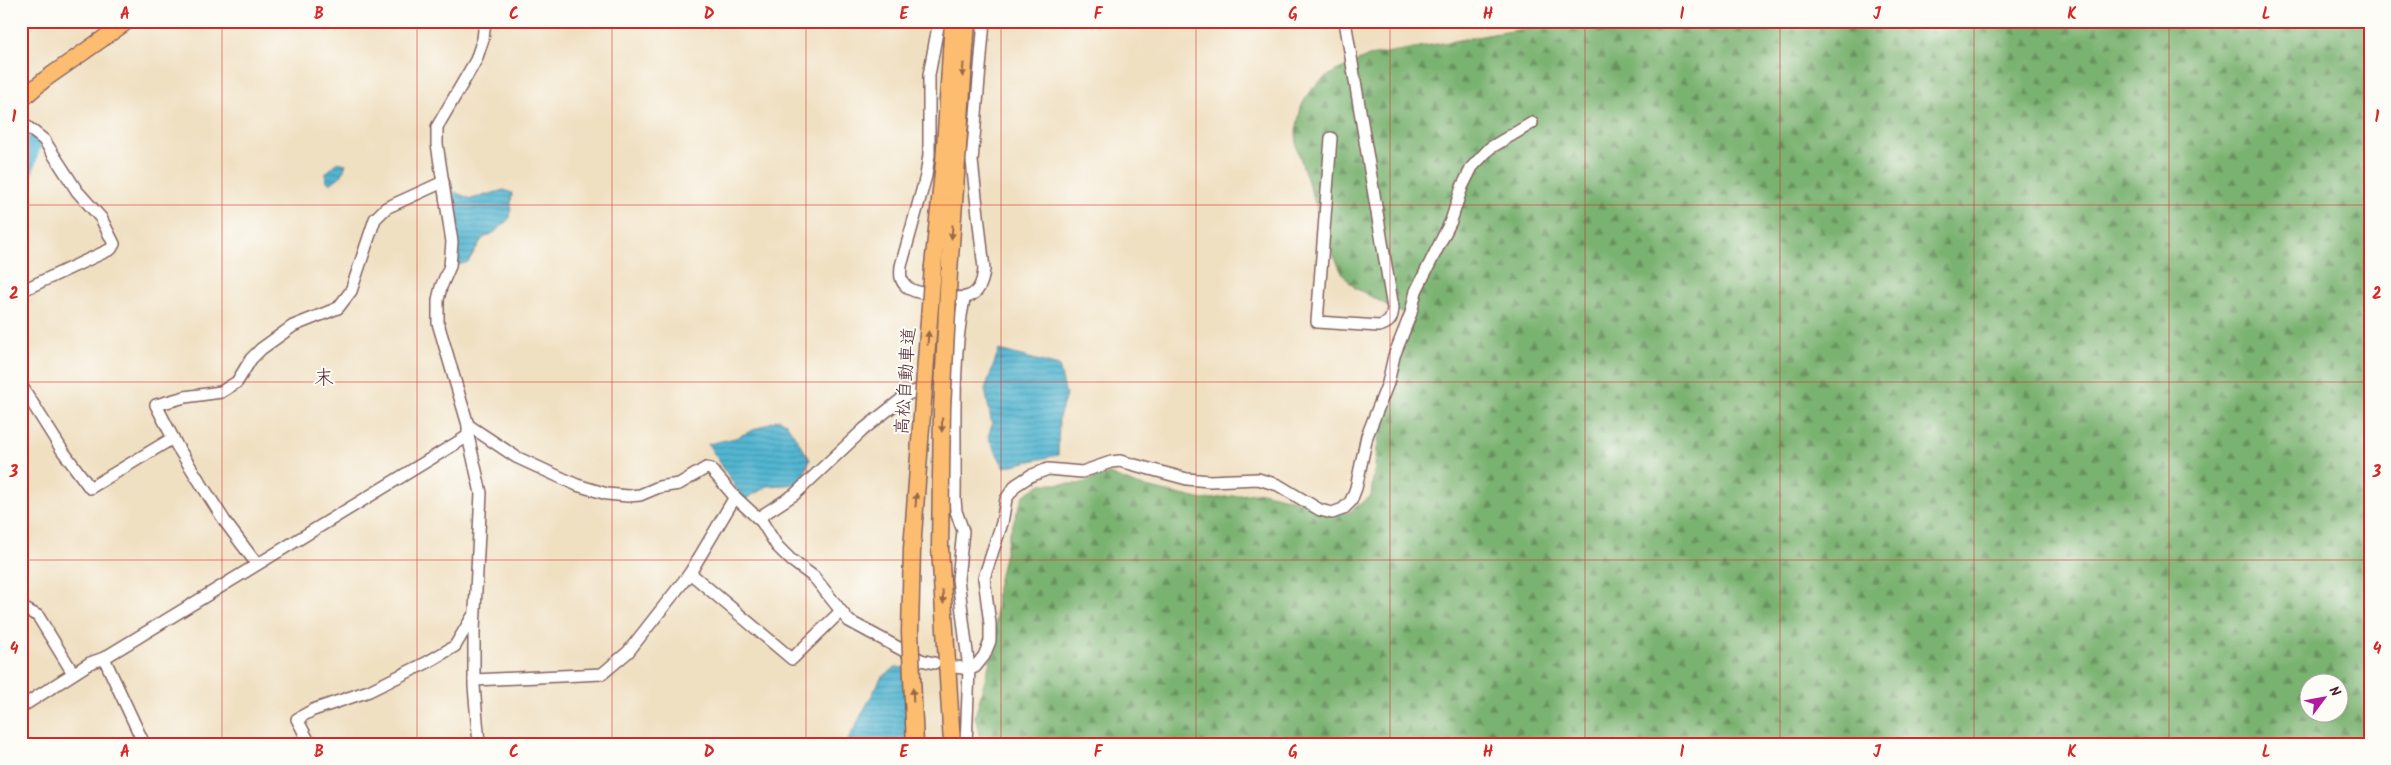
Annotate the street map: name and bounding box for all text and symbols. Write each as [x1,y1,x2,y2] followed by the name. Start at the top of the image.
[120,2,130,27] text: A
[314,2,324,27] text: B
[509,2,519,27] text: C
[704,2,715,27] text: D
[900,2,910,27] text: E
[1094,2,1104,27] text: F
[1288,2,1298,27] text: G
[1483,2,1493,27] text: H
[1680,2,1685,27] text: I
[1873,2,1882,27] text: J
[2067,2,2077,27] text: K
[2262,2,2270,27] text: L
[959,62,967,78] one-way arrow
[12,105,17,130] text: 1
[2375,105,2380,130] text: 1
[947,224,955,240] one-way arrow
[9,282,19,307] text: 2
[2372,282,2382,307] text: 2
[888,326,925,436] street label: 高松自動車道
[924,330,932,346] one-way arrow
[314,363,334,395] district label: 末
[938,417,946,433] one-way arrow
[9,460,19,485] text: 3
[2372,460,2382,485] text: 3
[912,492,920,508] one-way arrow
[939,589,947,605] one-way arrow
[10,637,19,662] text: 4
[2373,637,2382,662] text: 4
[2298,672,2348,722] north arrow
[2323,682,2346,701] text: N
[909,687,917,703] one-way arrow
[120,740,130,765] text: A
[314,740,324,765] text: B
[509,740,519,765] text: C
[704,740,715,765] text: D
[900,740,910,765] text: E
[1094,740,1104,765] text: F
[1288,740,1298,765] text: G
[1483,740,1493,765] text: H
[1680,740,1685,765] text: I
[1873,740,1882,765] text: J
[2067,740,2077,765] text: K
[2262,740,2270,765] text: L

